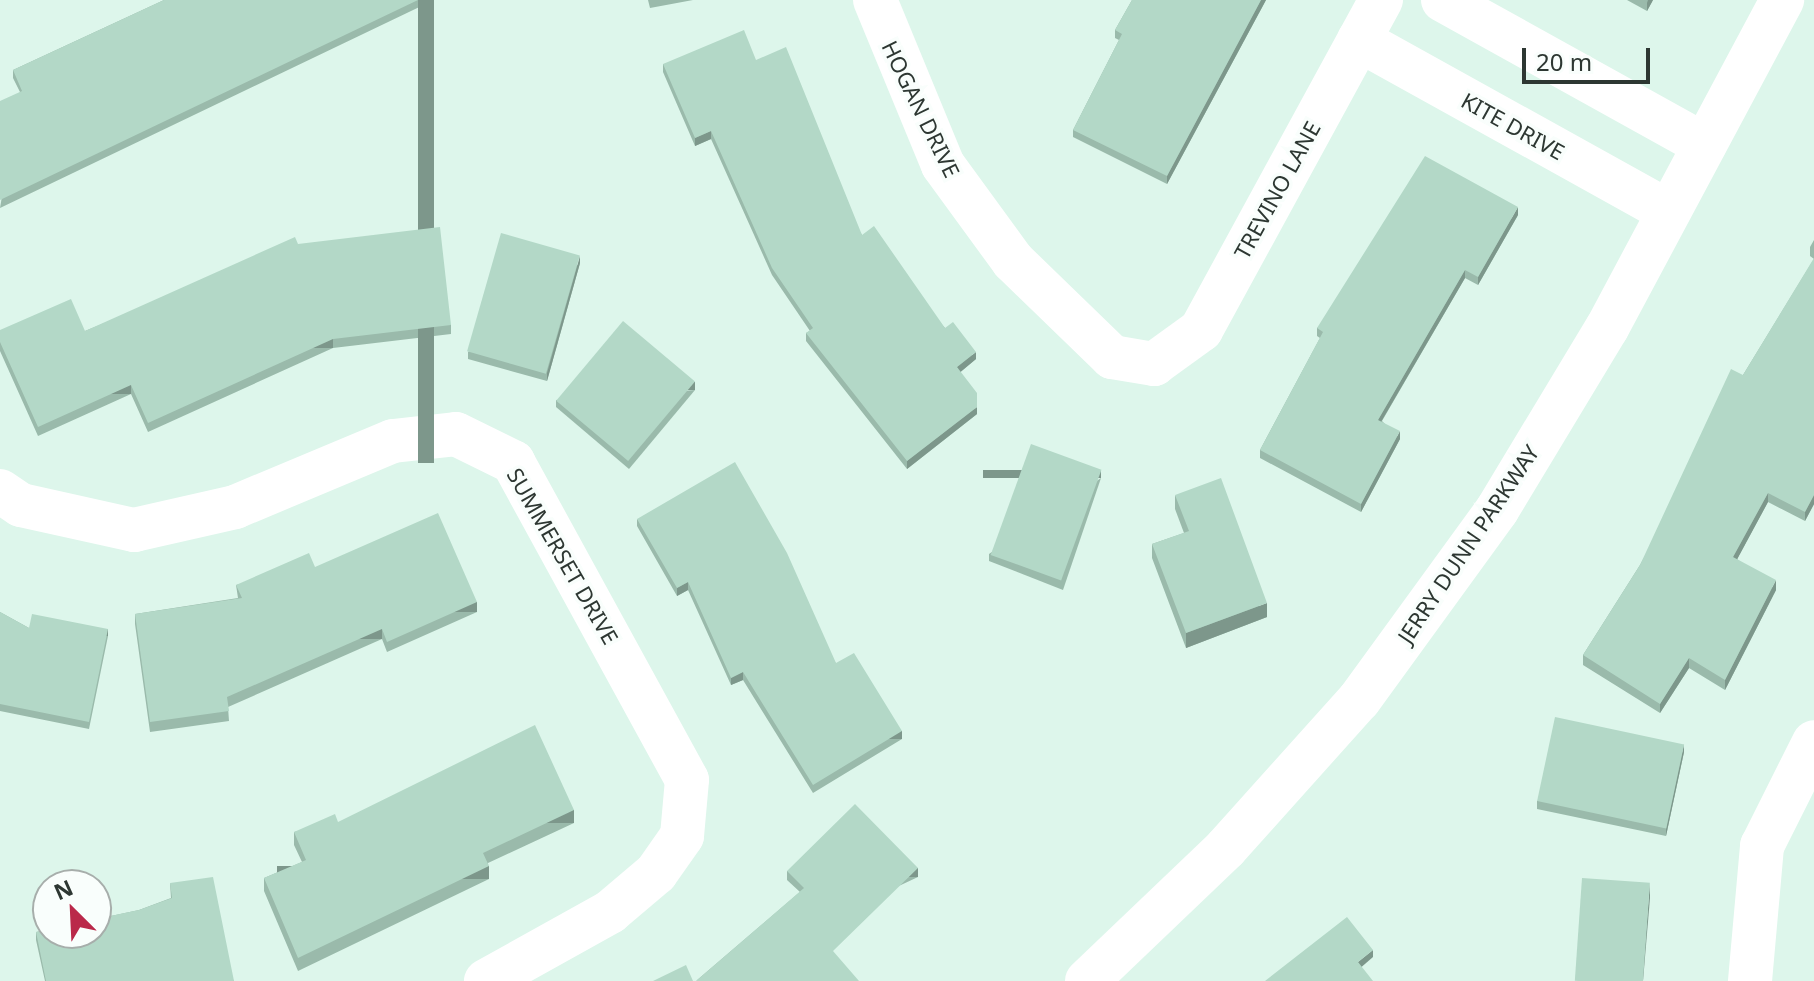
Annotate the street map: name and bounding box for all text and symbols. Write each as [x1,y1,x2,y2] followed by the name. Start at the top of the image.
[1526,32,1654,82] scale bar
[877,36,965,182] street label: HOGAN DRIVE
[1536,45,1592,78] text: 20 m
[1457,87,1569,165] street label: KITE DRIVE
[1228,117,1326,263] street label: TREVINO LANE
[1392,440,1544,648] street label: JERRY DUNN PARKWAY
[502,463,624,649] street label: SUMMERSET DRIVE
[32,869,112,949] north arrow
[49,872,77,906] text: N

